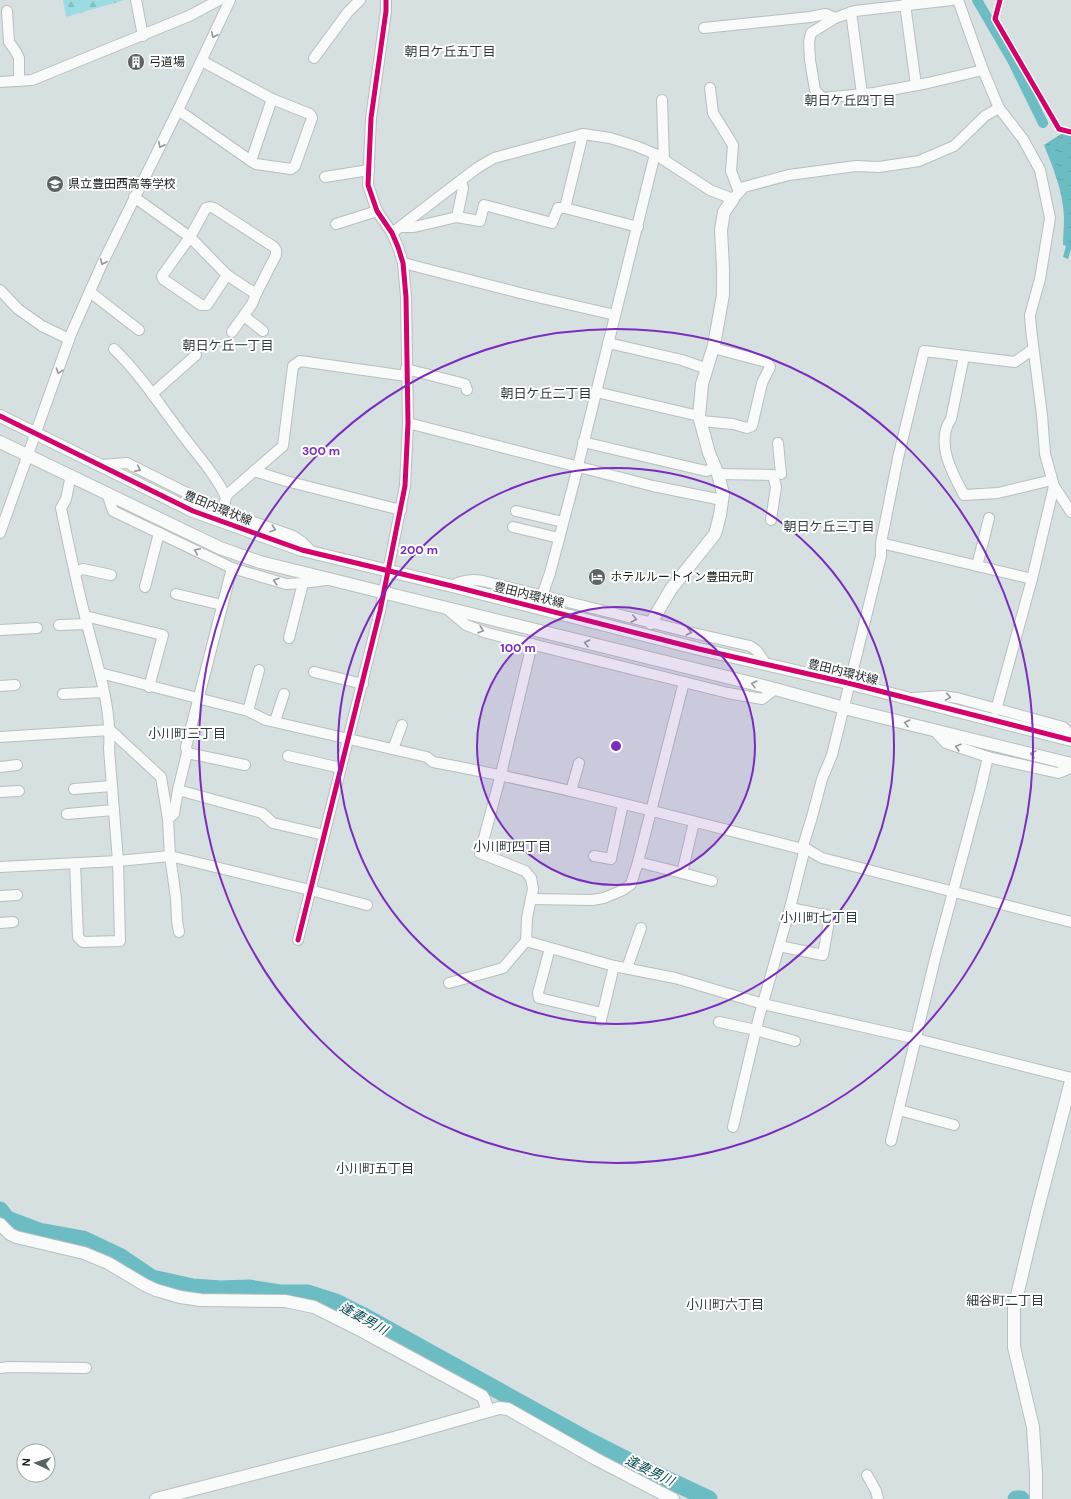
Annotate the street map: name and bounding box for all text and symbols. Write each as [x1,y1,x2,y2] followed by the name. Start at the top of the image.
[211,31,219,39] one-way arrow
[404,43,496,60] district label: 朝日ケ丘五丁目
[126,52,146,72] building icon: 弓道場
[149,54,185,70] place label: 弓道場
[804,92,896,109] district label: 朝日ケ丘四丁目
[158,141,166,148] one-way arrow
[45,174,65,194] school or university icon: 県立豊田西高等学校
[68,176,176,192] place label: 県立豊田西高等学校
[100,257,108,265] one-way arrow
[182,337,274,354] district label: 朝日ケ丘一丁目
[55,367,63,374] one-way arrow
[500,385,592,402] district label: 朝日ケ丘二丁目
[302,443,340,459] text: 300 m
[134,464,142,472] one-way arrow
[182,487,254,529] street label: 豊田内環状線
[783,518,875,535] district label: 朝日ケ丘三丁目
[269,524,276,533] one-way arrow
[400,542,438,558] text: 200 m
[193,548,201,556] one-way arrow
[587,567,607,587] hotel icon: ホテルルートイン豊田元町
[610,569,754,585] place label: ホテルルートイン豊田元町
[273,577,280,586] one-way arrow
[492,579,566,611] street label: 豊田内環状線
[631,614,637,622] one-way arrow
[477,625,484,634] one-way arrow
[686,628,692,636] one-way arrow
[500,640,536,656] text: 100 m
[584,640,590,648] one-way arrow
[806,656,880,688] street label: 豊田内環状線
[751,680,758,689] one-way arrow
[945,692,951,701] one-way arrow
[904,719,911,728] one-way arrow
[148,725,226,742] district label: 小川町三丁目
[609,739,623,753] centre of rings
[955,743,962,752] one-way arrow
[1030,751,1036,759] one-way arrow
[473,838,551,855] district label: 小川町四丁目
[780,909,858,926] district label: 小川町七丁目
[336,1160,414,1177] district label: 小川町五丁目
[966,1292,1044,1309] district label: 細谷町二丁目
[686,1296,764,1313] district label: 小川町六丁目
[337,1298,392,1339] water label: 逢妻男川
[16,1443,56,1483] north arrow
[623,1451,679,1490] water label: 逢妻男川
[19,1458,33,1467] text: N

